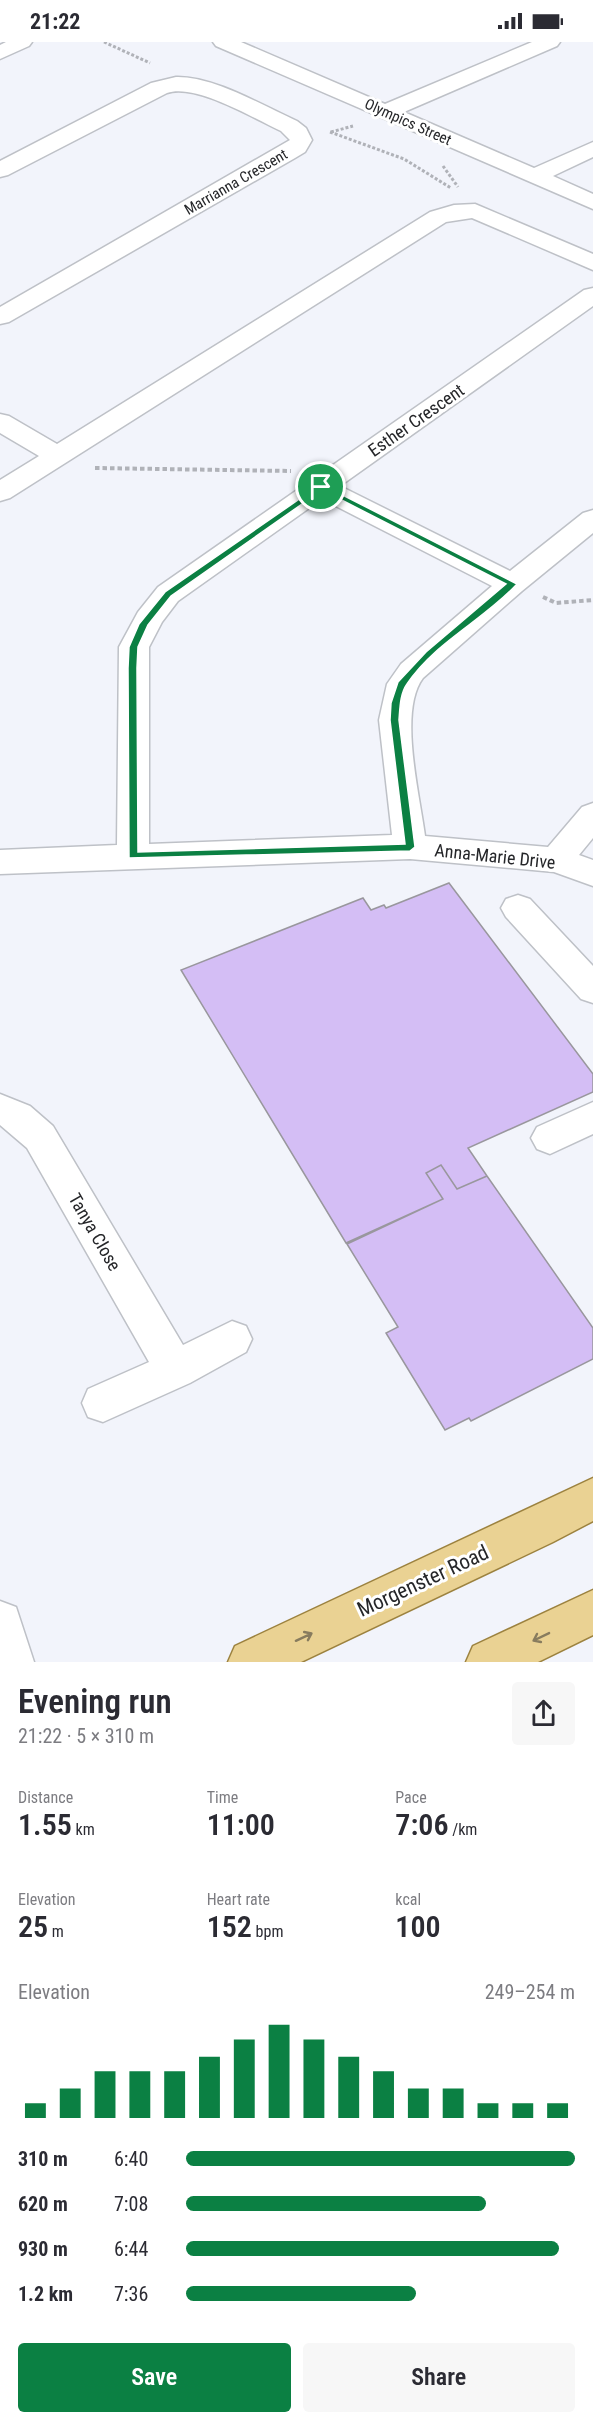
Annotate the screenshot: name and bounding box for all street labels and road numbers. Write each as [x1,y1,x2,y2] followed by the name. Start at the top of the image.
[362,95,454,149] street label: Olympics Street
[181,145,291,219] street label: Marrianna Crescent
[364,379,468,461] street label: Esther Crescent
[434,839,556,873] street label: Anna-Marie Drive
[64,1190,126,1274] street label: Tanya Close
[354,1540,492,1622] street label: Morgenster Road

